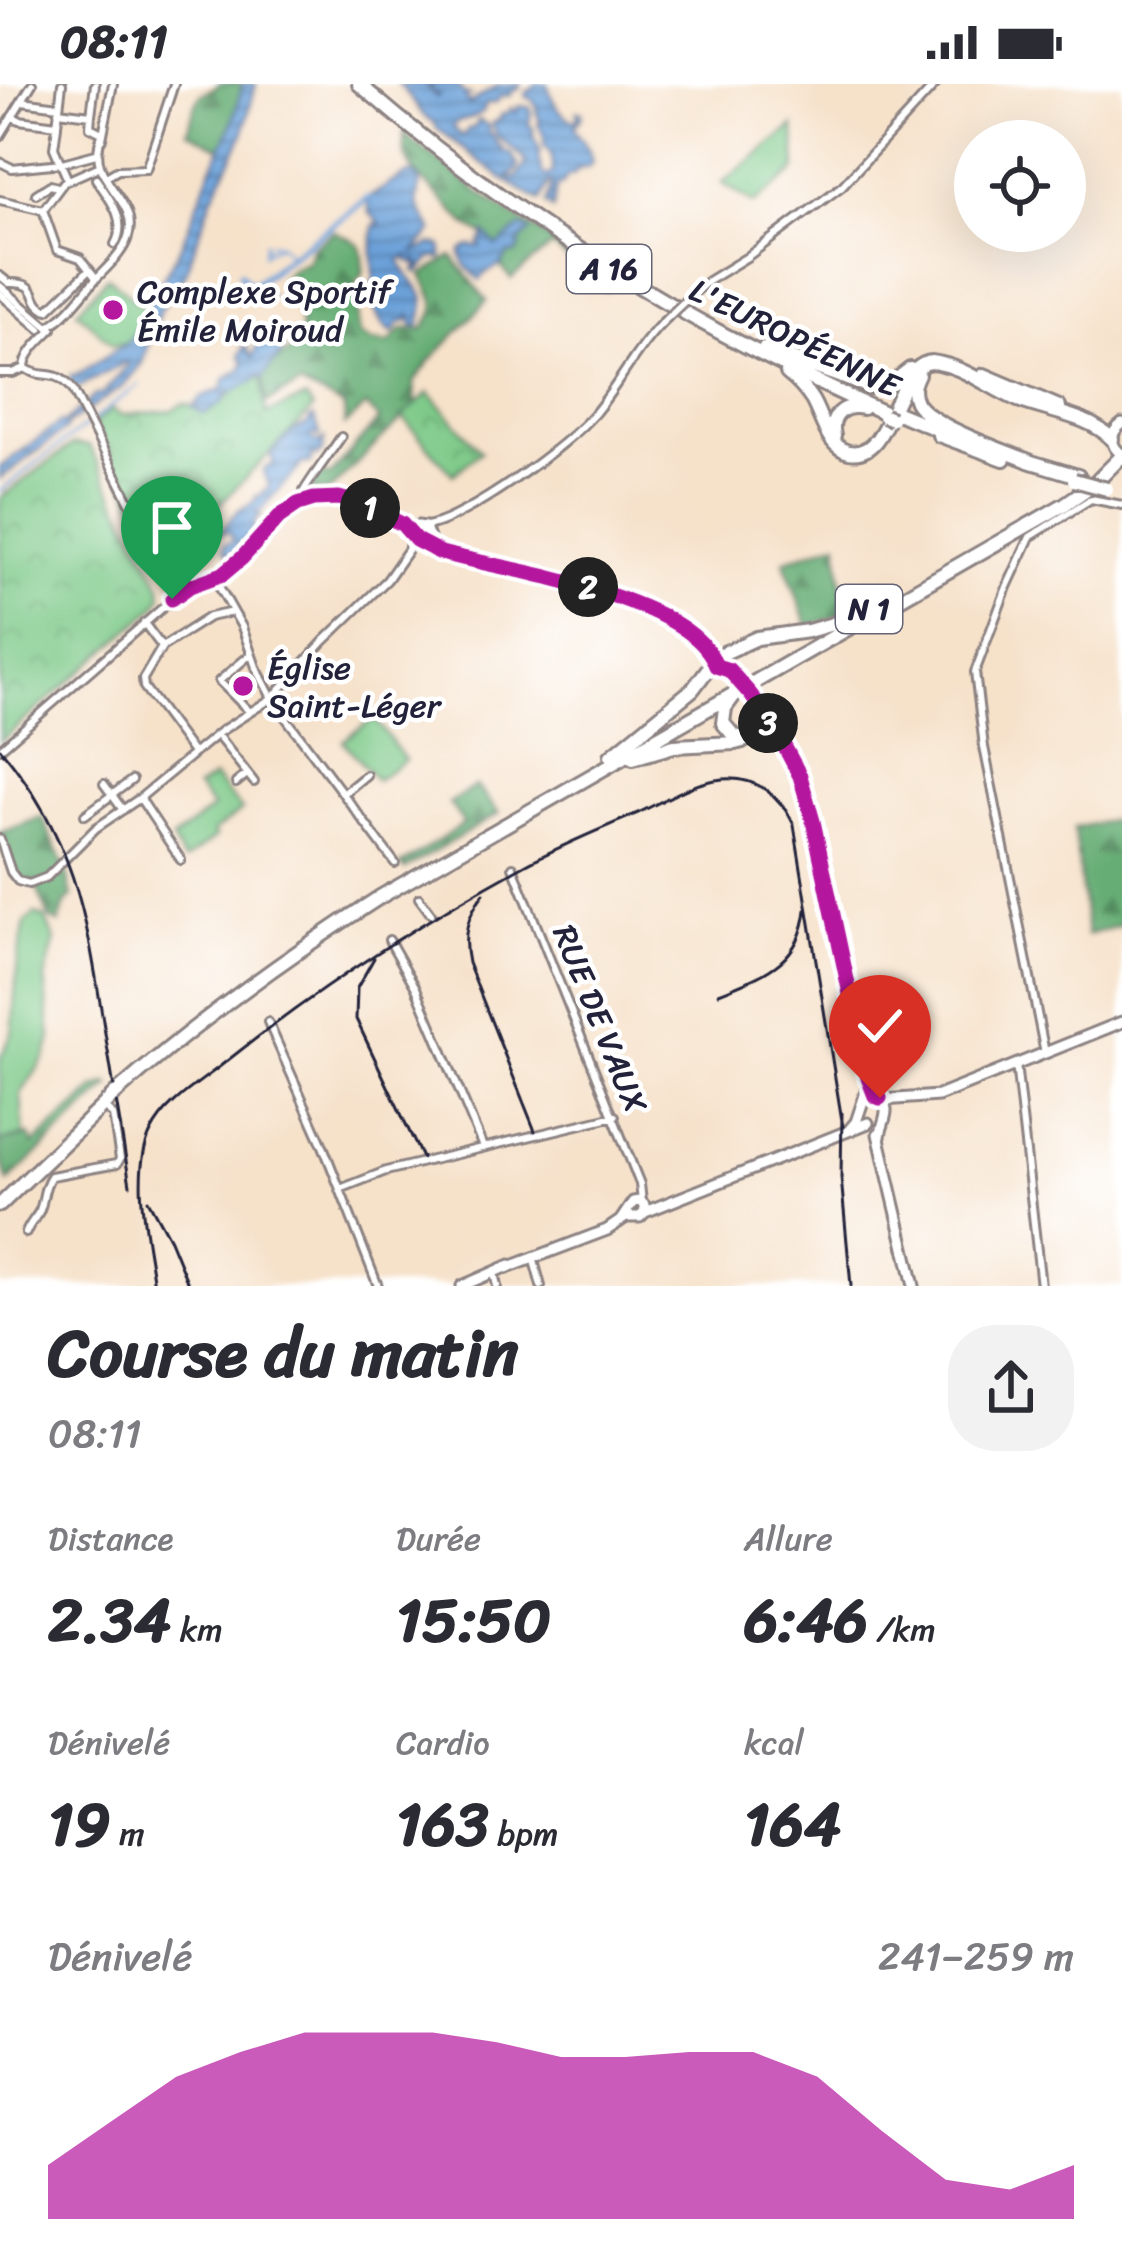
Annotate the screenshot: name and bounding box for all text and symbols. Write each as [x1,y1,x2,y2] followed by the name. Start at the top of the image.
[60,2,168,82] text: 08:11
[954,120,1086,252] map controls
[954,120,1086,252] button: locate
[567,245,651,293] road number: A 16
[679,262,912,415] street label: L'EUROPÉENNE
[137,263,395,359] place label: Complexe Sportif Émile Moiroud
[100,297,126,323] marker: Complexe Sportif Émile Moiroud
[121,476,223,599] pin
[340,478,400,538] pin: 1
[363,479,377,537] text: 1
[139,494,205,560] icon: arrive
[558,557,618,617] pin: 2
[578,558,598,616] text: 2
[836,585,902,633] road number: N 1
[267,639,443,735] place label: Église Saint-Léger
[230,673,256,699] marker: Église Saint-Léger
[738,693,798,753] pin: 3
[759,694,777,752] text: 3
[536,916,664,1123] street label: RUE DE VAUX
[829,975,931,1098] pin
[847,993,913,1059] icon: check
[48,1295,519,1412] text: Course du matin
[948,1325,1074,1451] button: share
[48,1399,141,1468] text: 08:11
[48,1510,173,1568] text: Distance
[396,1510,481,1568] text: Durée
[744,1510,833,1568] text: Allure
[48,1568,171,1674] text: 2.34
[396,1568,551,1674] text: 15:50
[744,1568,868,1674] text: 6:46
[171,1601,223,1659] text: km
[868,1601,936,1659] text: /km
[48,1714,170,1772] text: Dénivelé
[396,1714,490,1772] text: Cardio
[744,1714,804,1772] text: kcal
[48,1772,111,1878] text: 19
[396,1772,489,1878] text: 163
[744,1772,841,1878] text: 164
[111,1805,145,1863] text: m
[489,1805,558,1863] text: bpm
[48,1922,193,1991] text: Dénivelé
[878,1922,1074,1991] text: 241–259 m

